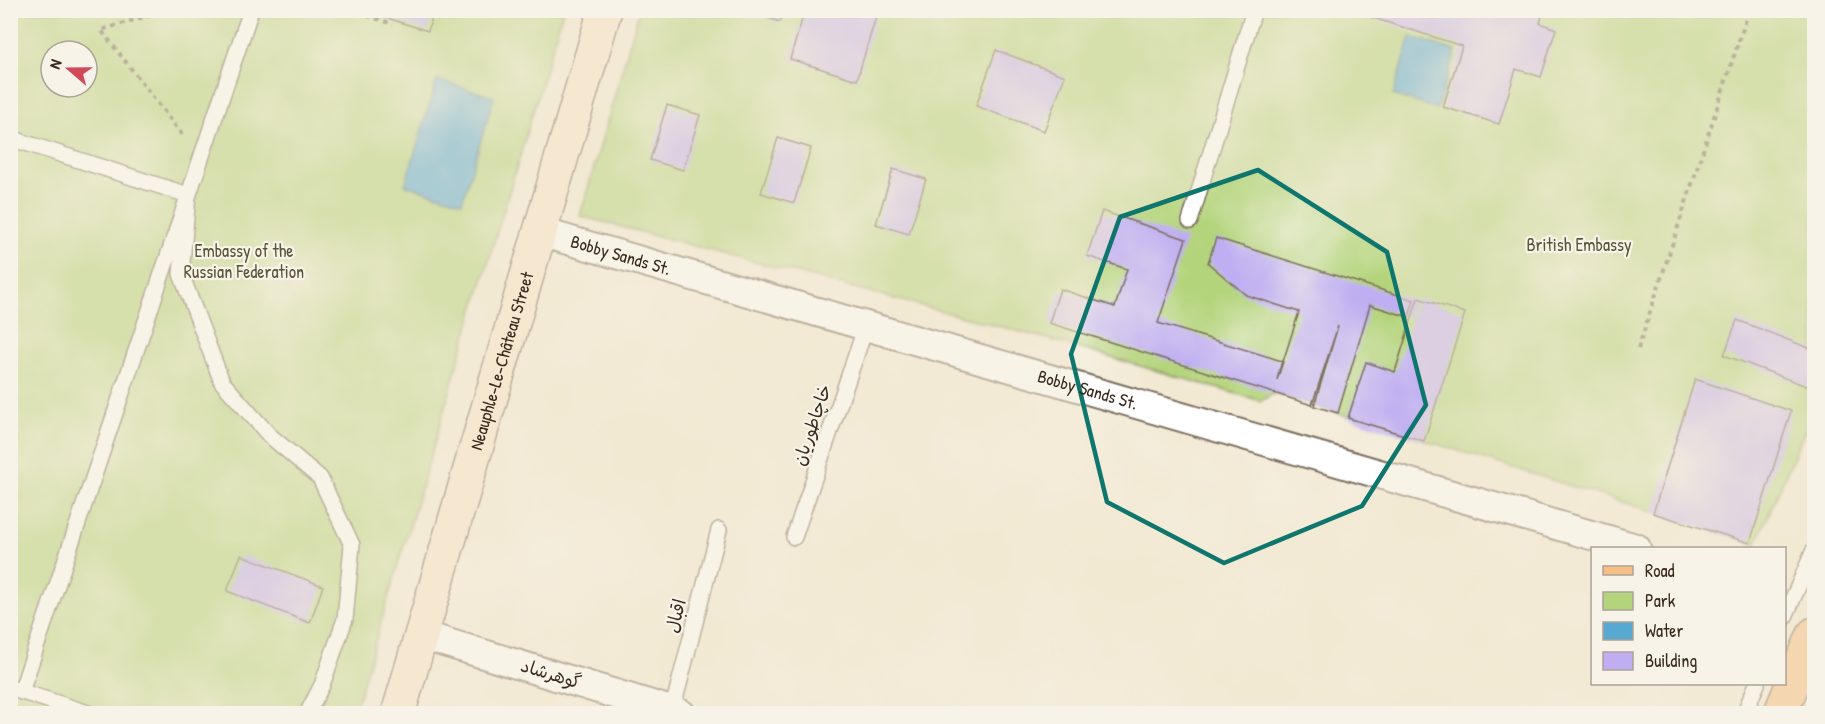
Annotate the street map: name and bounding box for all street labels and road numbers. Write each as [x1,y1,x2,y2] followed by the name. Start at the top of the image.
[568,229,674,281] street label: Bobby Sands St.
[463,268,540,453] street label: Neauphle-Le-Château Street
[1035,363,1141,416] street label: Bobby Sands St.
[786,381,837,469] street label: خاچاطوریان
[659,596,692,636] street label: اقبال
[518,652,585,695] street label: گوهرشاد

